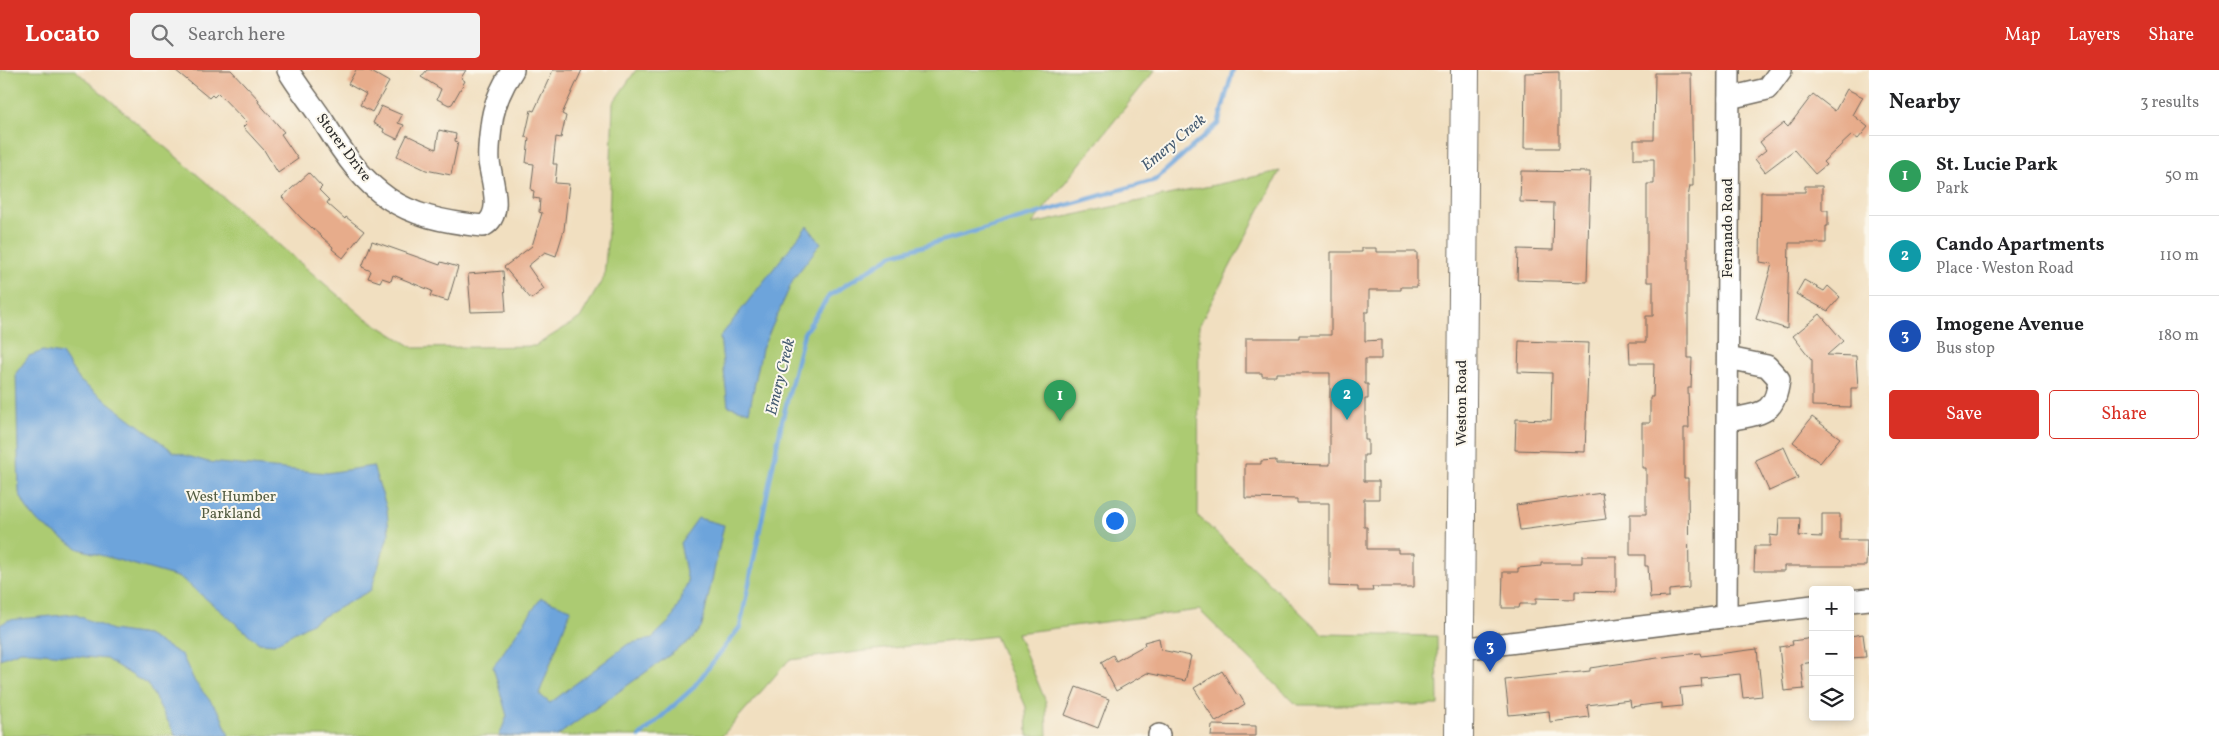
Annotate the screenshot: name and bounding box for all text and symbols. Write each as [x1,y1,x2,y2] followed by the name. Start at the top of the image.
[130,13,480,58] search box
[25,18,100,52] text: Locato
[148,21,176,49] icon: search
[188,22,285,48] text: Search here
[2004,23,2040,48] text: Map
[2068,23,2120,48] text: Layers
[2148,23,2194,48] text: Share
[1889,88,1960,117] text: Nearby
[2140,92,2199,114] text: 3 results
[310,109,376,187] street label: Storer Drive
[1137,109,1212,177] water label: Emery Creek
[1936,152,2058,178] text: St. Lucie Park
[1902,165,1908,187] text: 1
[2165,165,2199,187] text: 50 m
[1718,178,1739,278] street label: Fernando Road
[1936,178,1969,200] text: Park
[1936,232,2104,258] text: Cando Apartments
[1901,245,1909,267] text: 2
[2160,245,2199,267] text: 110 m
[1936,258,2074,280] text: Place · Weston Road
[1936,312,2084,338] text: Imogene Avenue
[1901,325,1909,347] text: 3
[2158,325,2199,347] text: 180 m
[761,336,801,418] water label: Emery Creek
[1936,338,1995,360] text: Bus stop
[1452,360,1473,446] street label: Weston Road
[1331,379,1363,420] pin: 2
[1044,380,1076,421] pin: 1
[1889,390,2039,439] button: Save
[2049,390,2199,439] button: Share
[186,487,276,525] park label: West Humber Parkland
[1102,508,1128,534] your location
[1809,586,1854,721] map controls
[1809,586,1854,631] button: +
[1474,631,1506,672] pin: 3
[1809,631,1854,676] button: −
[1809,676,1854,721] button: layers

